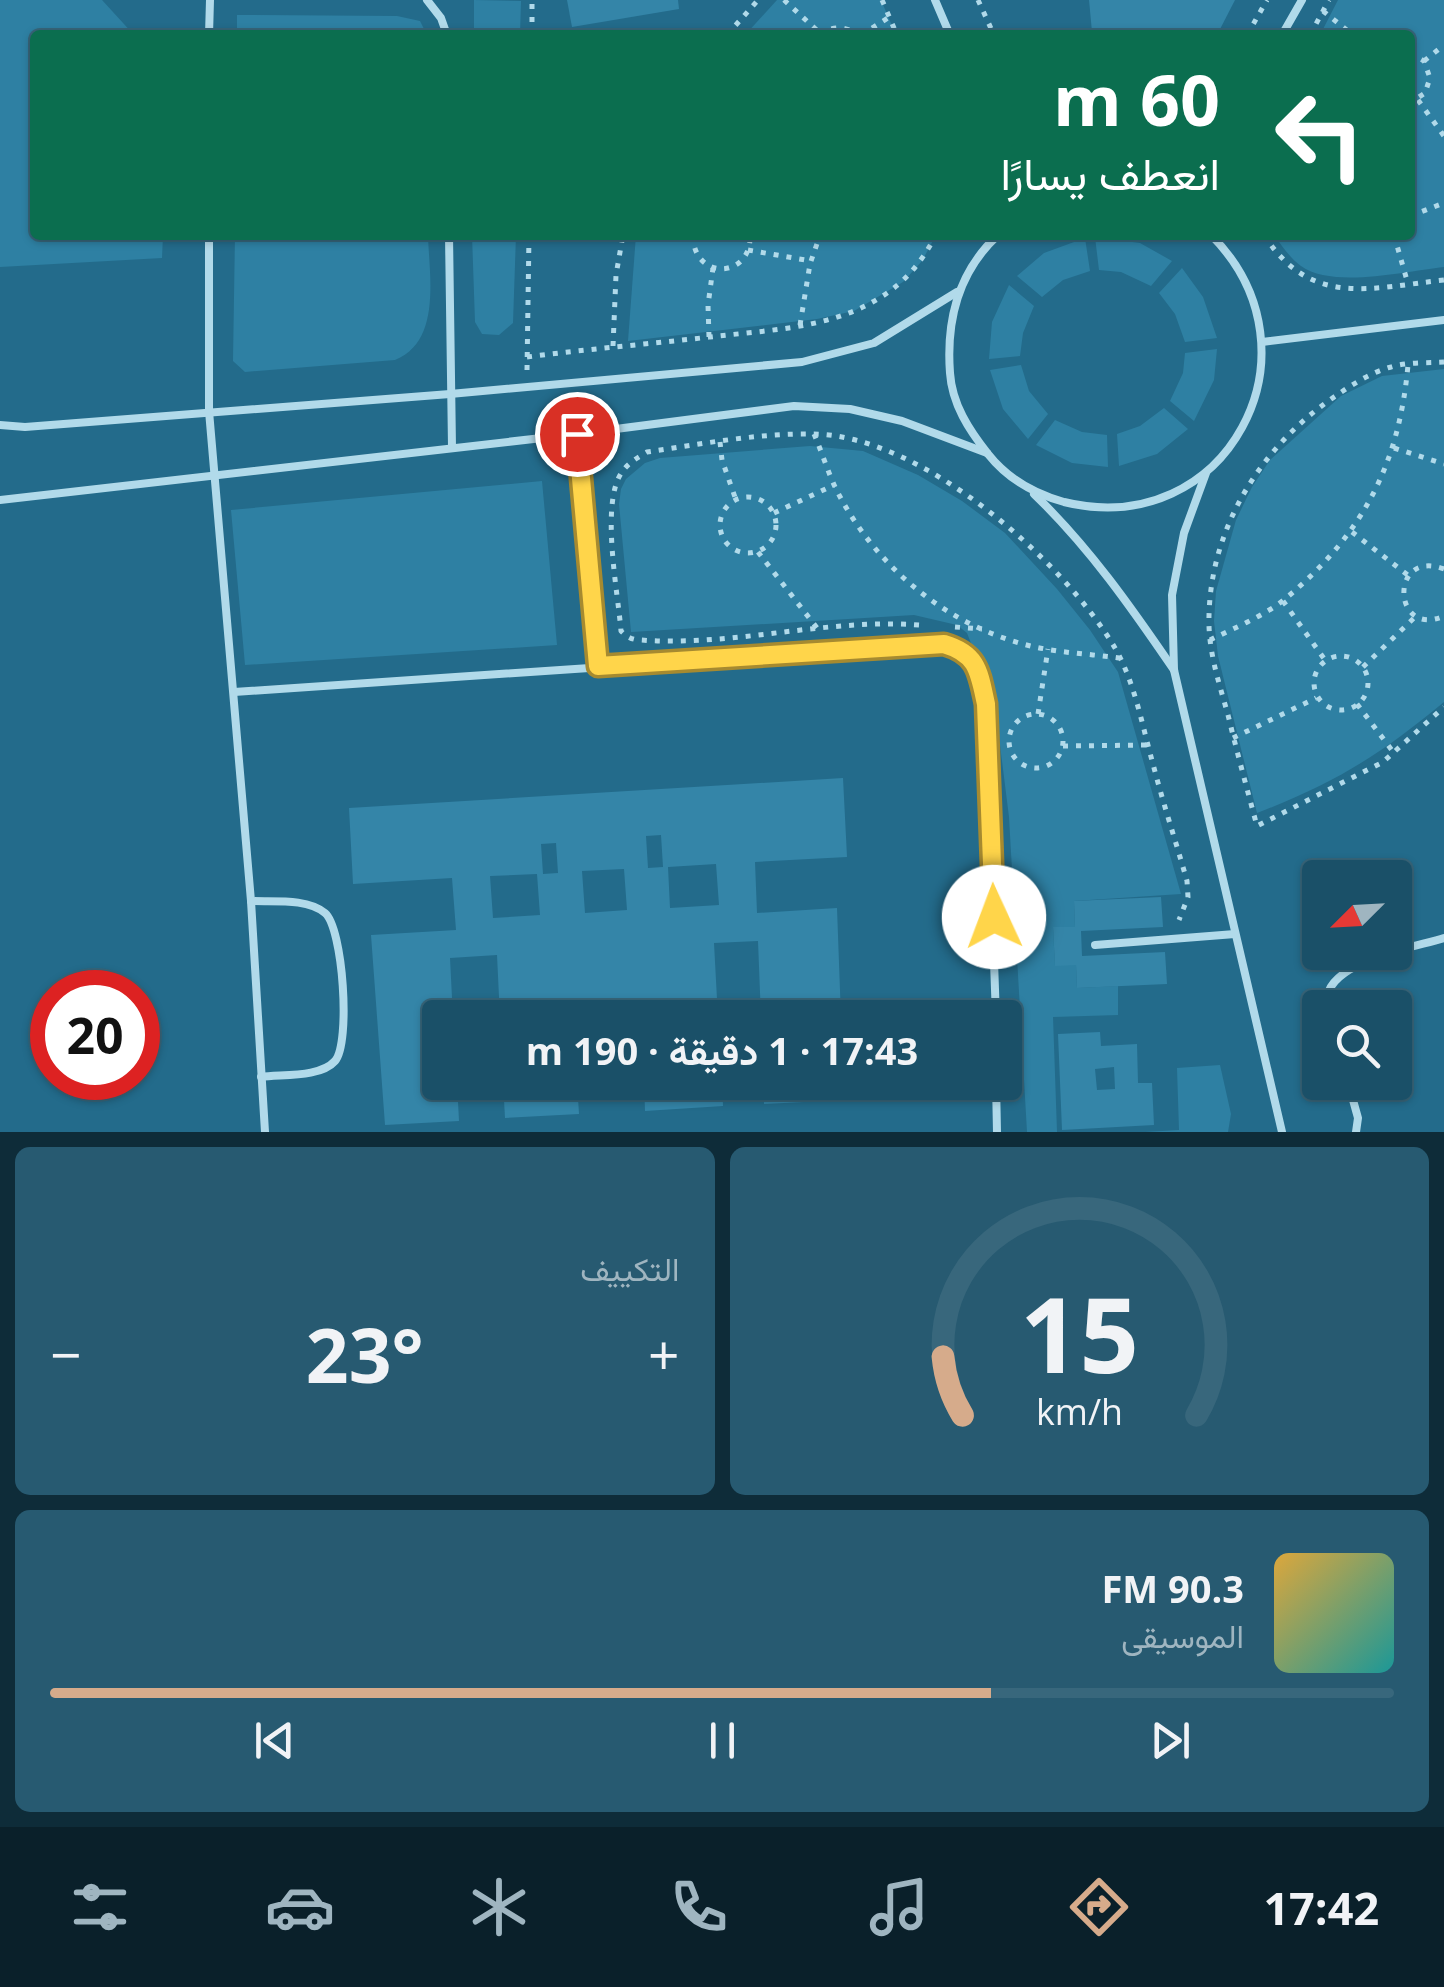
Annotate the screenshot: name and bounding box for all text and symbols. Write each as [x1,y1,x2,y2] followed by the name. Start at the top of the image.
[1053,51,1220,147] text: 60 m
[1255,70,1385,200] icon: left
[1001,142,1220,203] text: انعطف يسارًا
[535,392,620,477] pin
[550,407,605,462] icon: arrive
[1302,860,1412,970] north arrow
[1302,860,1412,1100] map controls
[942,865,1046,969] position arrow
[30,970,160,1100] speed limit sign: 20
[1302,990,1412,1100] button: search
[526,1024,918,1076] text: 17:43 · 1 دقيقة · 190 m
[580,1247,680,1290] text: التكييف
[1020,1262,1139,1403] text: 15
[306,1303,424,1405] text: 23°
[50,1316,81,1391] text: −
[648,1316,679,1391] text: +
[1036,1387,1123,1435] text: km/h
[1101,1562,1244,1614] text: 90.3 FM
[1121,1614,1244,1657] text: الموسيقى
[247,1713,302,1768] icon: previous
[695,1713,750,1768] icon: pause
[1143,1713,1198,1768] icon: next
[65,1872,135,1942] icon: filters
[265,1872,335,1942] icon: car
[464,1872,534,1942] icon: climate
[664,1872,734,1942] icon: phone
[864,1872,934,1942] icon: music
[1064,1872,1134,1942] icon: directions
[1263,1877,1379,1938] text: 17:42

